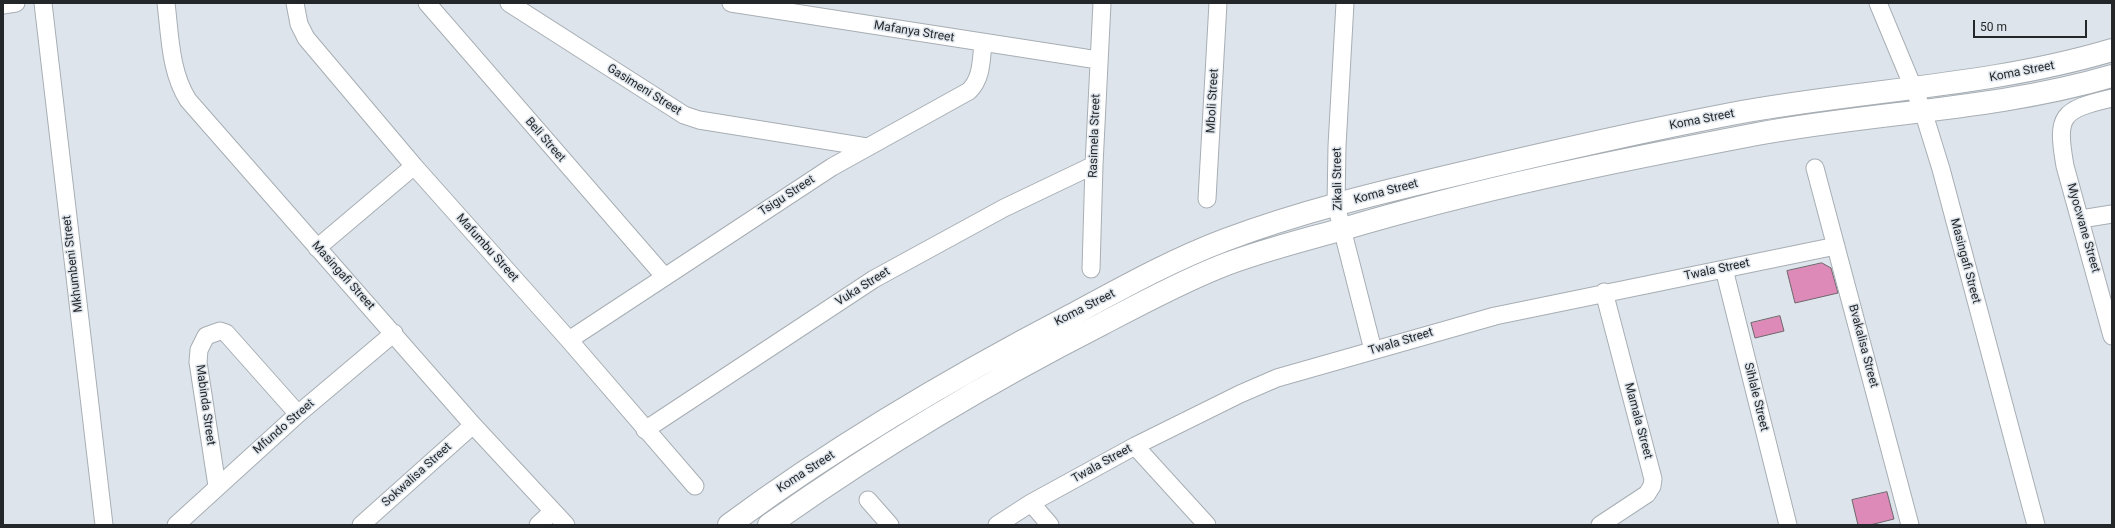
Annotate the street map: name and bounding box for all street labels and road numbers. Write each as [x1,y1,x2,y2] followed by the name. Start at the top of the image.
[873,19,955,45] street label: Mafanya Street
[1988,59,2056,85] street label: Koma Street
[604,61,684,119] street label: Gasimeni Street
[1204,68,1222,134] street label: Mboli Street
[1086,94,1104,178] street label: Rasimela Street
[1668,107,1736,133] street label: Koma Street
[522,115,568,165] street label: Beli Street
[1330,147,1346,211] street label: Zikali Street
[756,173,818,219] street label: Tsigu Street
[1352,177,1420,207] street label: Koma Street
[2063,182,2103,274] street label: Myocwane Street
[453,211,521,285] street label: Mafumbu Street
[60,215,86,313] street label: Mkhumbeni Street
[1947,217,1983,305] street label: Masingafi Street
[308,239,378,313] street label: Masingafi Street
[1683,256,1751,284] street label: Twala Street
[833,265,893,309] street label: Vuka Street
[1052,287,1118,329] street label: Koma Street
[1845,303,1881,389] street label: Bvakalisa Street
[1367,325,1435,359] street label: Twala Street
[1741,361,1771,433] street label: Sihlale Street
[192,364,218,446] street label: Mabinda Street
[1621,381,1655,461] street label: Mamala Street
[251,397,317,457] street label: Mfundo Street
[379,440,455,510] street label: Sokwalisa Street
[1069,442,1135,486] street label: Twala Street
[774,448,838,496] street label: Koma Street

